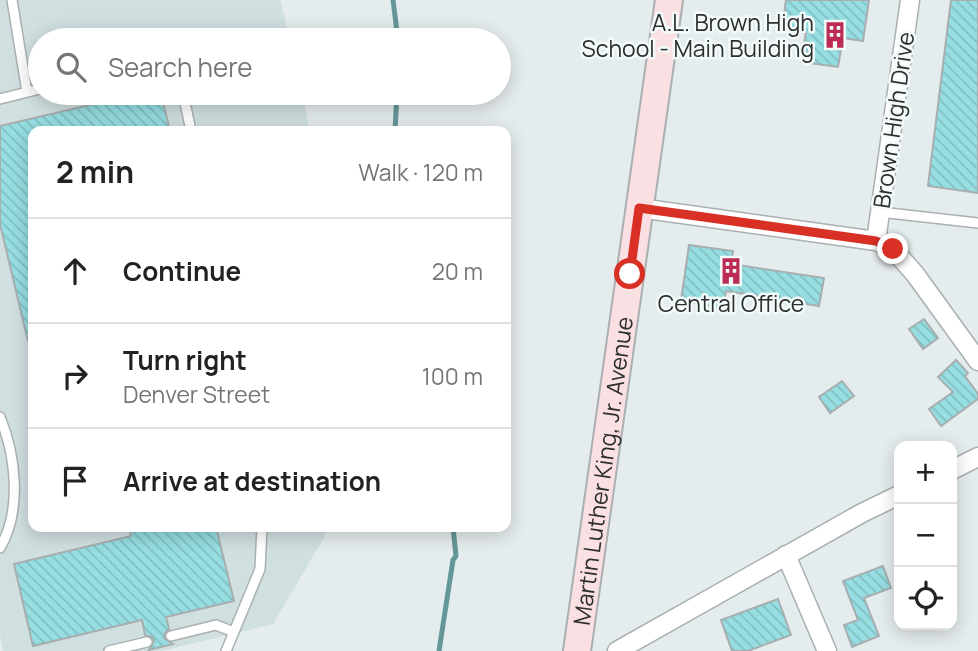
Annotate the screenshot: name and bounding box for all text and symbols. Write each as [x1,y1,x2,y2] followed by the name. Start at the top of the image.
[581,6,814,64] place label: A.L. Brown High School - Main Building
[820,20,850,50] building icon: A.L. Brown High School - Main Building
[28,28,511,105] search box
[865,30,921,210] street label: Brown High Drive
[52,48,90,86] icon: search
[108,49,253,85] text: Search here
[56,151,134,192] text: 2 min
[358,156,483,188] text: Walk · 120 m
[877,233,908,264] route end
[56,252,94,290] icon: ahead
[123,253,241,289] text: Continue
[432,255,483,287] text: 20 m
[716,256,746,286] building icon: Central Office
[614,258,645,289] route start
[658,287,804,319] place label: Central Office
[565,314,640,627] street label: Martin Luther King, Jr. Avenue
[123,342,247,378] text: Turn right
[56,357,94,395] icon: right
[422,360,483,392] text: 100 m
[123,378,270,410] text: Denver Street
[894,441,957,630] map controls
[894,441,957,504] button: +
[56,462,94,500] icon: arrive
[123,463,381,499] text: Arrive at destination
[894,504,957,567] button: −
[894,567,957,630] button: locate

